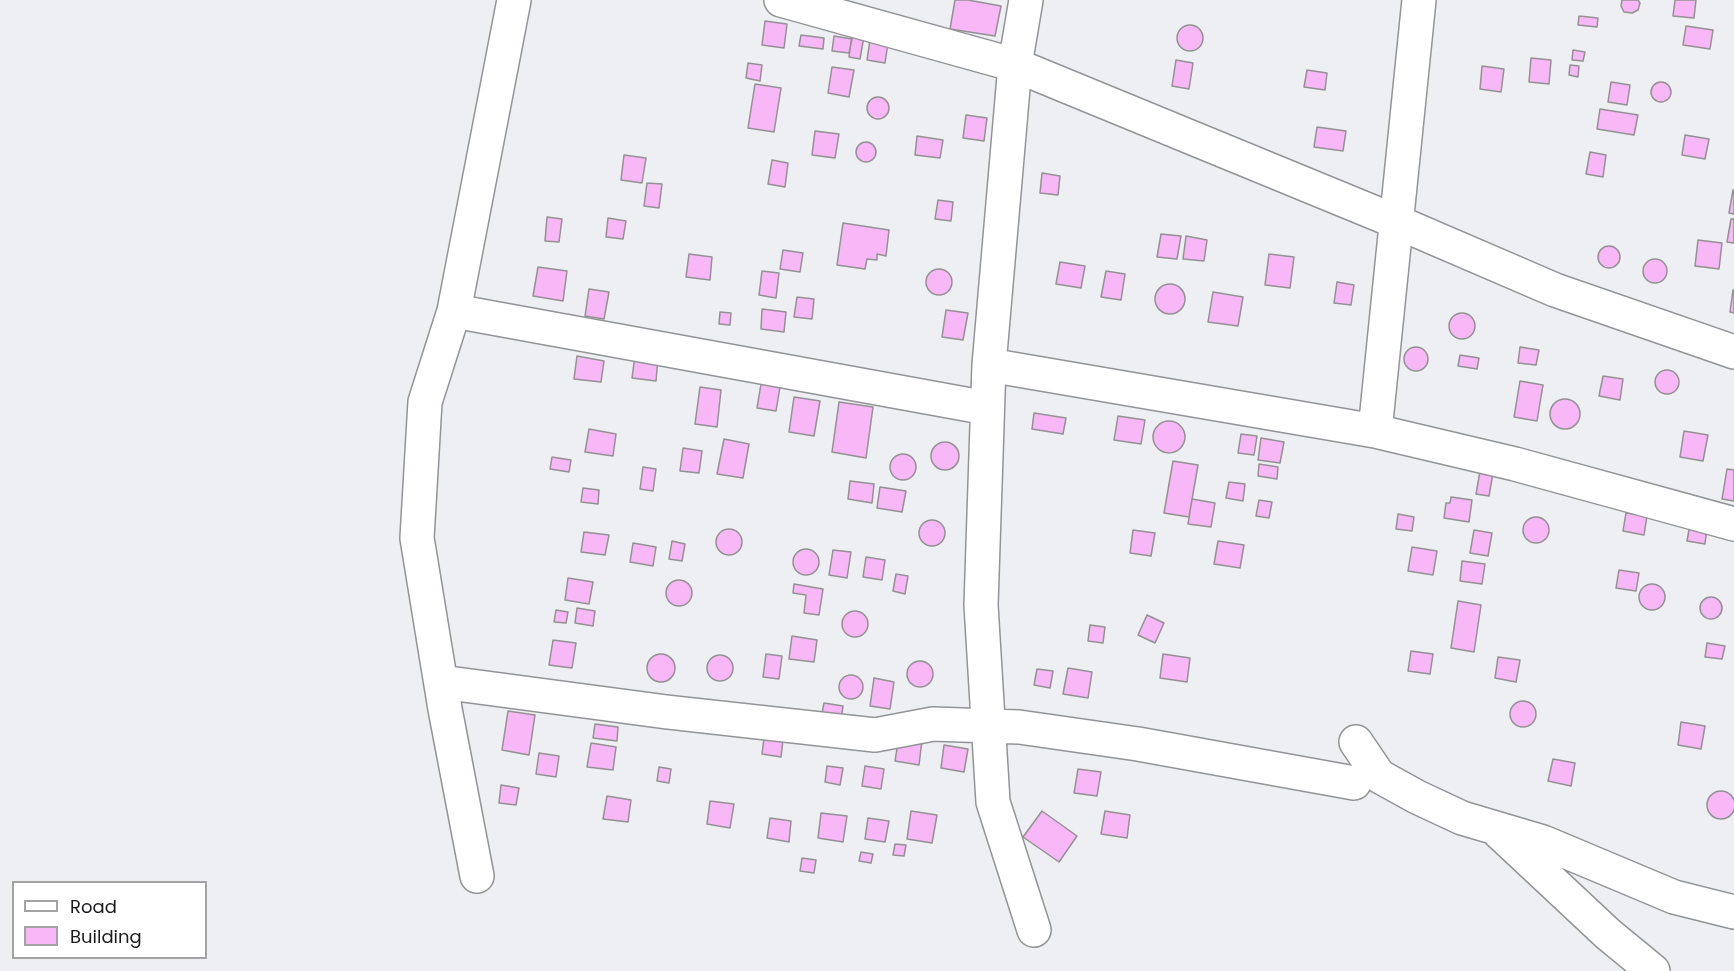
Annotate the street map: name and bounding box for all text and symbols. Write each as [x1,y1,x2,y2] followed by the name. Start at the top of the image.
[12,881,207,959] legend
[70,894,117,919] text: Road
[70,924,142,949] text: Building

